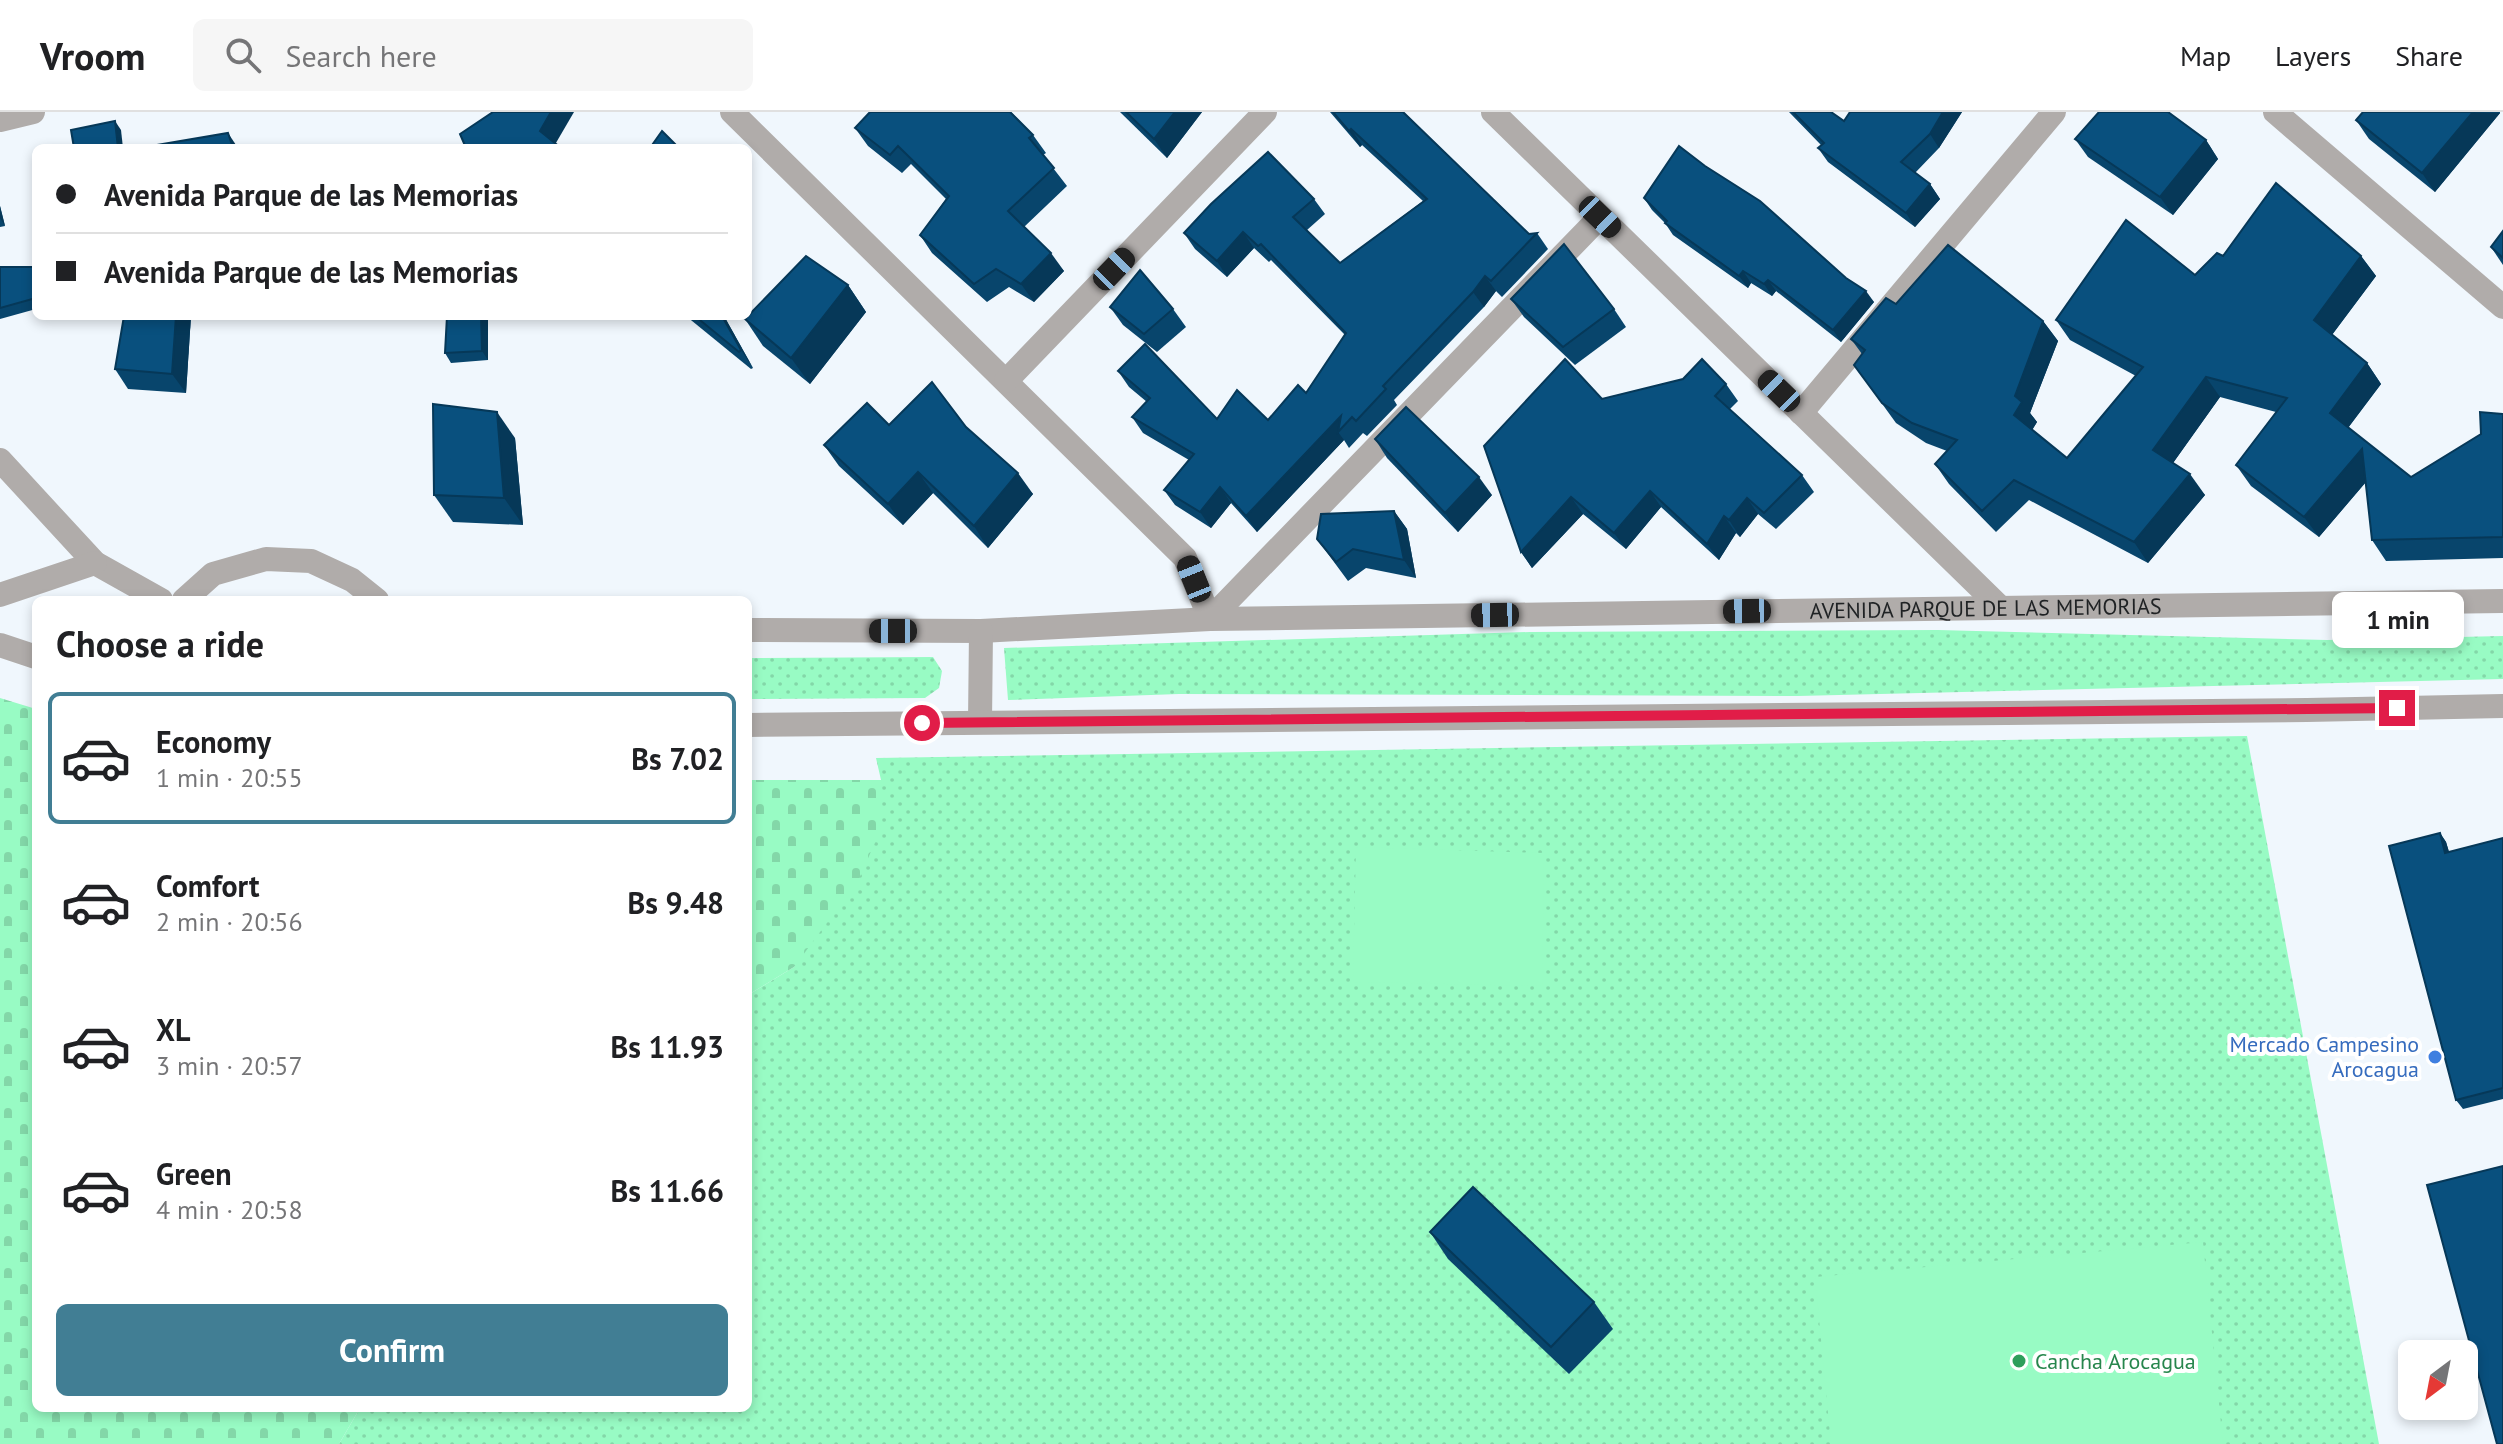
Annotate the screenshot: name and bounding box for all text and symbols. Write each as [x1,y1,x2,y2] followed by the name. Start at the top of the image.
[193,19,753,91] search box
[40,31,145,80] text: Vroom
[221,33,265,77] icon: search
[285,36,437,75] text: Search here
[2180,37,2231,74] text: Map
[2275,37,2351,74] text: Layers
[2395,37,2463,74] text: Share
[104,175,518,214] text: Avenida Parque de las Memorias
[1574,192,1626,242] car
[1089,243,1139,295] car
[104,252,518,291] text: Avenida Parque de las Memorias
[1753,366,1805,416] car
[1174,552,1214,606] car
[1810,592,2162,625] street label: AVENIDA PARQUE DE LAS MEMORIAS
[2331,592,2463,648] callout: 1 min
[1723,599,1771,623] car
[1471,603,1519,627] car
[2366,603,2430,636] text: 1 min
[869,619,917,643] car
[56,620,264,667] text: Choose a ride
[2379,690,2415,726] route end
[904,705,940,741] route start
[60,722,132,794] icon: car
[156,722,271,761] text: Economy
[631,739,724,778] text: Bs 7.02
[156,761,303,794] text: 1 min · 20:55
[60,866,132,938] icon: car
[156,866,259,905] text: Comfort
[628,883,724,922] text: Bs 9.48
[156,905,303,938] text: 2 min · 20:56
[60,1010,132,1082] icon: car
[156,1010,190,1049] text: XL
[611,1027,724,1066] text: Bs 11.93
[2230,1030,2419,1083] place label: Mercado Campesino Arocagua
[2426,1048,2444,1066] marker: Mercado Campesino Arocagua
[156,1049,303,1082] text: 3 min · 20:57
[60,1154,132,1226] icon: car
[156,1154,231,1193] text: Green
[611,1171,724,1210] text: Bs 11.66
[156,1193,303,1226] text: 4 min · 20:58
[56,1304,728,1396] button: Confirm
[2398,1340,2478,1420] north arrow
[2398,1340,2478,1420] map controls
[2035,1347,2196,1375] place label: Cancha Arocagua
[2010,1352,2028,1370] marker: Cancha Arocagua

